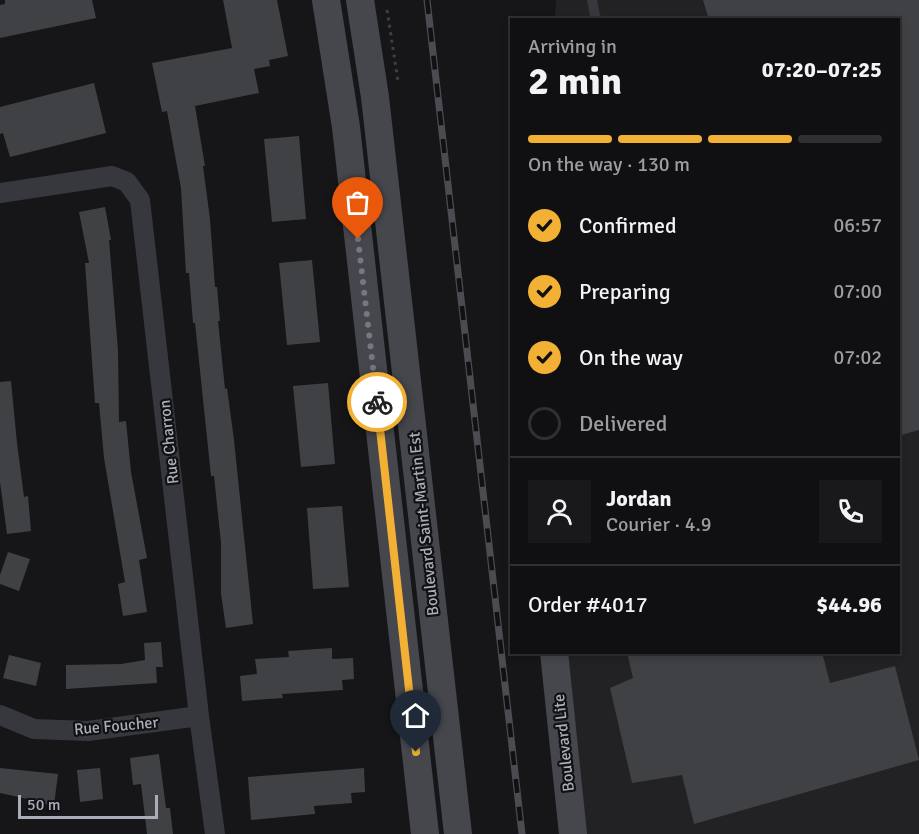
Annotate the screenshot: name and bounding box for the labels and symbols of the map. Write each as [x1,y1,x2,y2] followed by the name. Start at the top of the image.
[332,177,383,239] pin
[347,372,407,432] courier
[155,399,183,485] street label: Rue Charron
[404,431,444,617] street label: Boulevard Saint-Martin Est
[390,690,441,752] pin
[549,693,579,793] street label: Boulevard Lite
[73,712,159,740] street label: Rue Foucher
[18,792,158,820] scale bar

